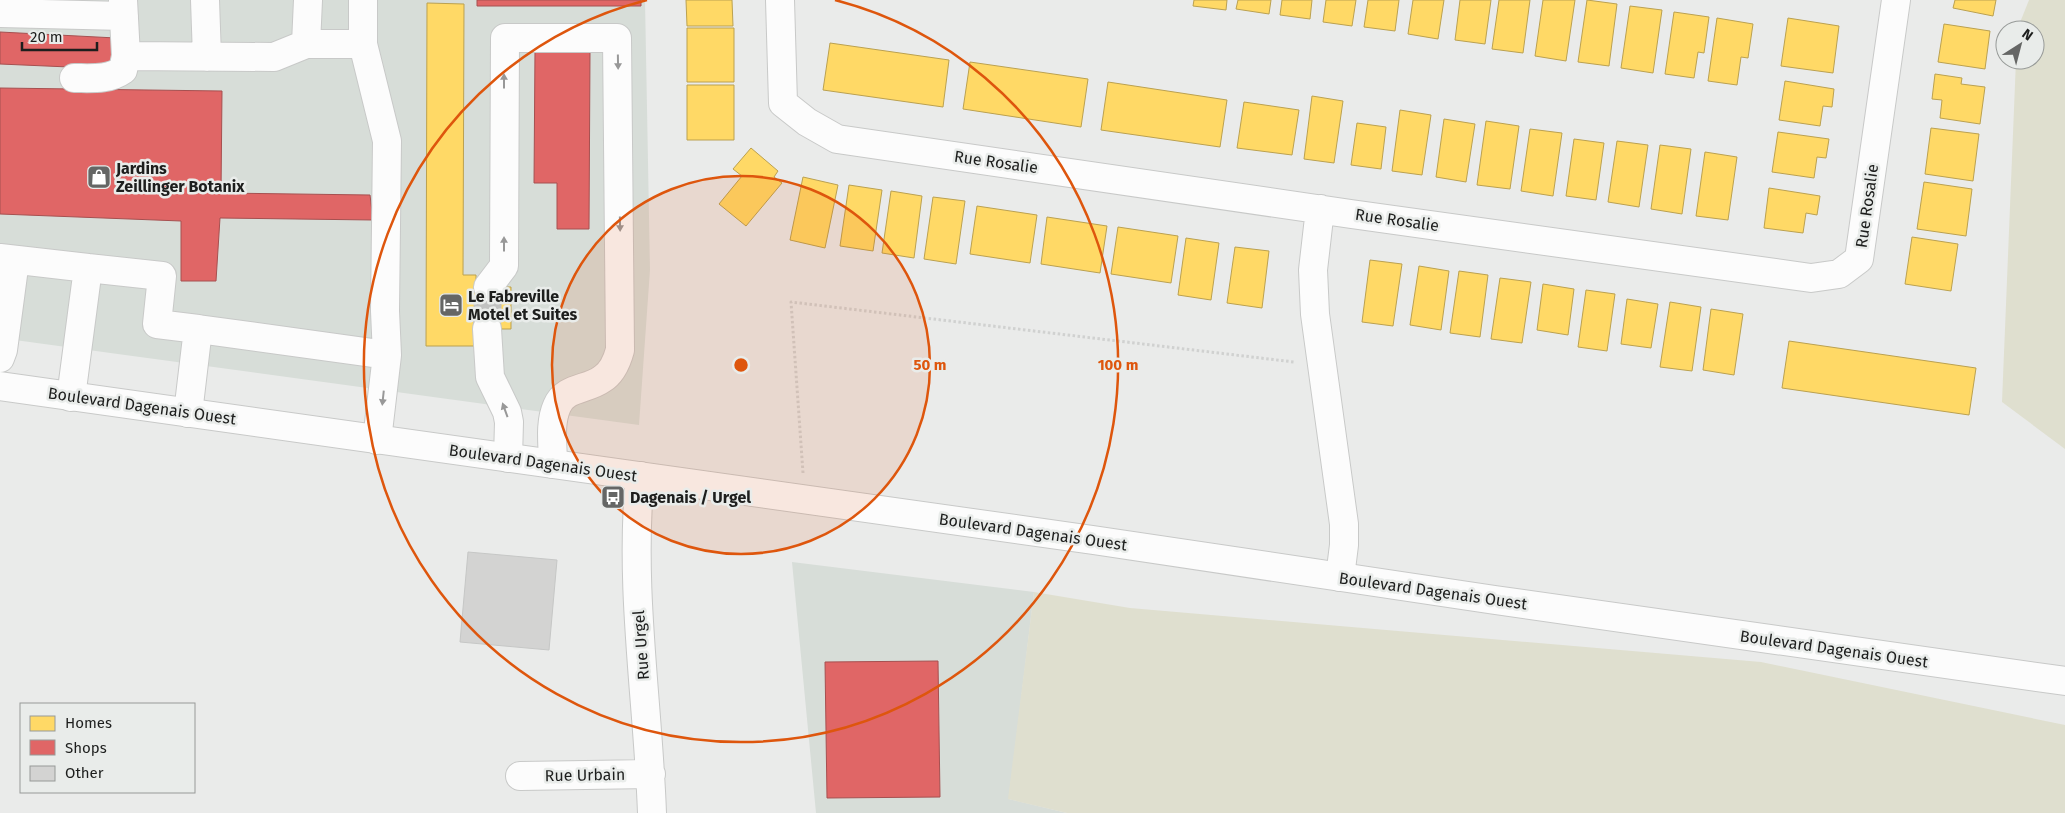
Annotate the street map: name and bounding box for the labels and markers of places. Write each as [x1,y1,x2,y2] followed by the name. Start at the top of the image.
[115,159,245,196] place label: Jardins Zeillinger Botanix
[86,164,112,190] shop icon: Jardins Zeillinger Botanix
[468,287,578,324] place label: Le Fabreville Motel et Suites
[438,292,464,318] hotel icon: Le Fabreville Motel et Suites
[732,356,750,374] centre of rings
[600,484,626,510] bus stop icon: Dagenais / Urgel
[630,488,751,507] place label: Dagenais / Urgel

